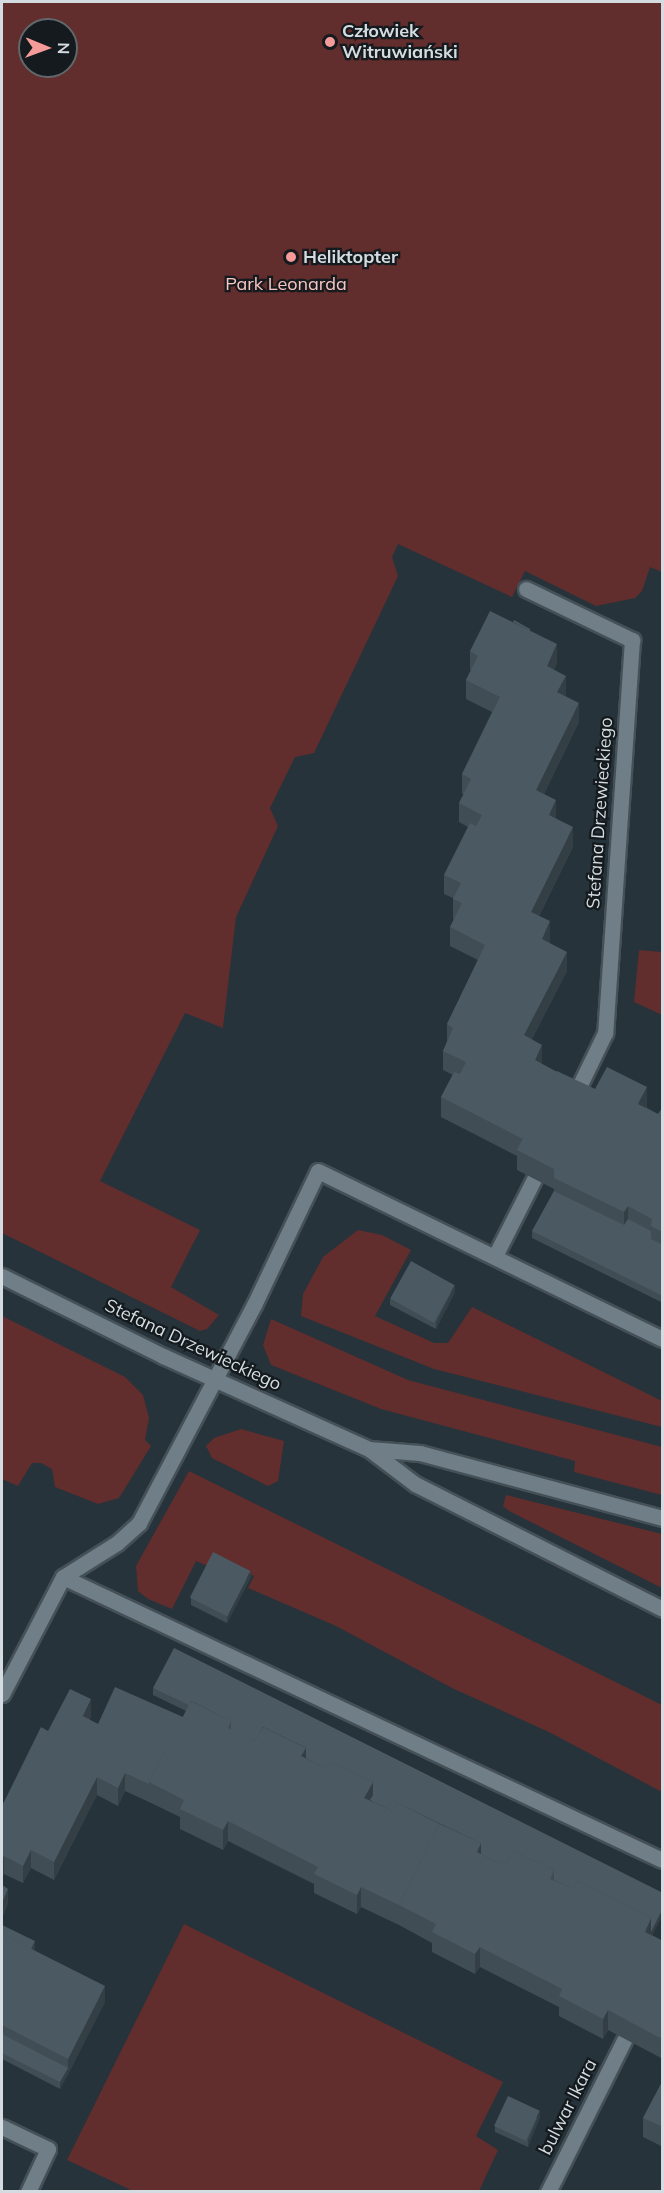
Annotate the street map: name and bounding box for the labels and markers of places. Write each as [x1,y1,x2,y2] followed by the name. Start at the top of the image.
[342,21,458,63] place label: Człowiek Witruwiański
[323,35,337,49] marker: Człowiek Witruwiański
[303,246,398,268] place label: Heliktopter
[284,250,298,264] marker: Heliktopter

